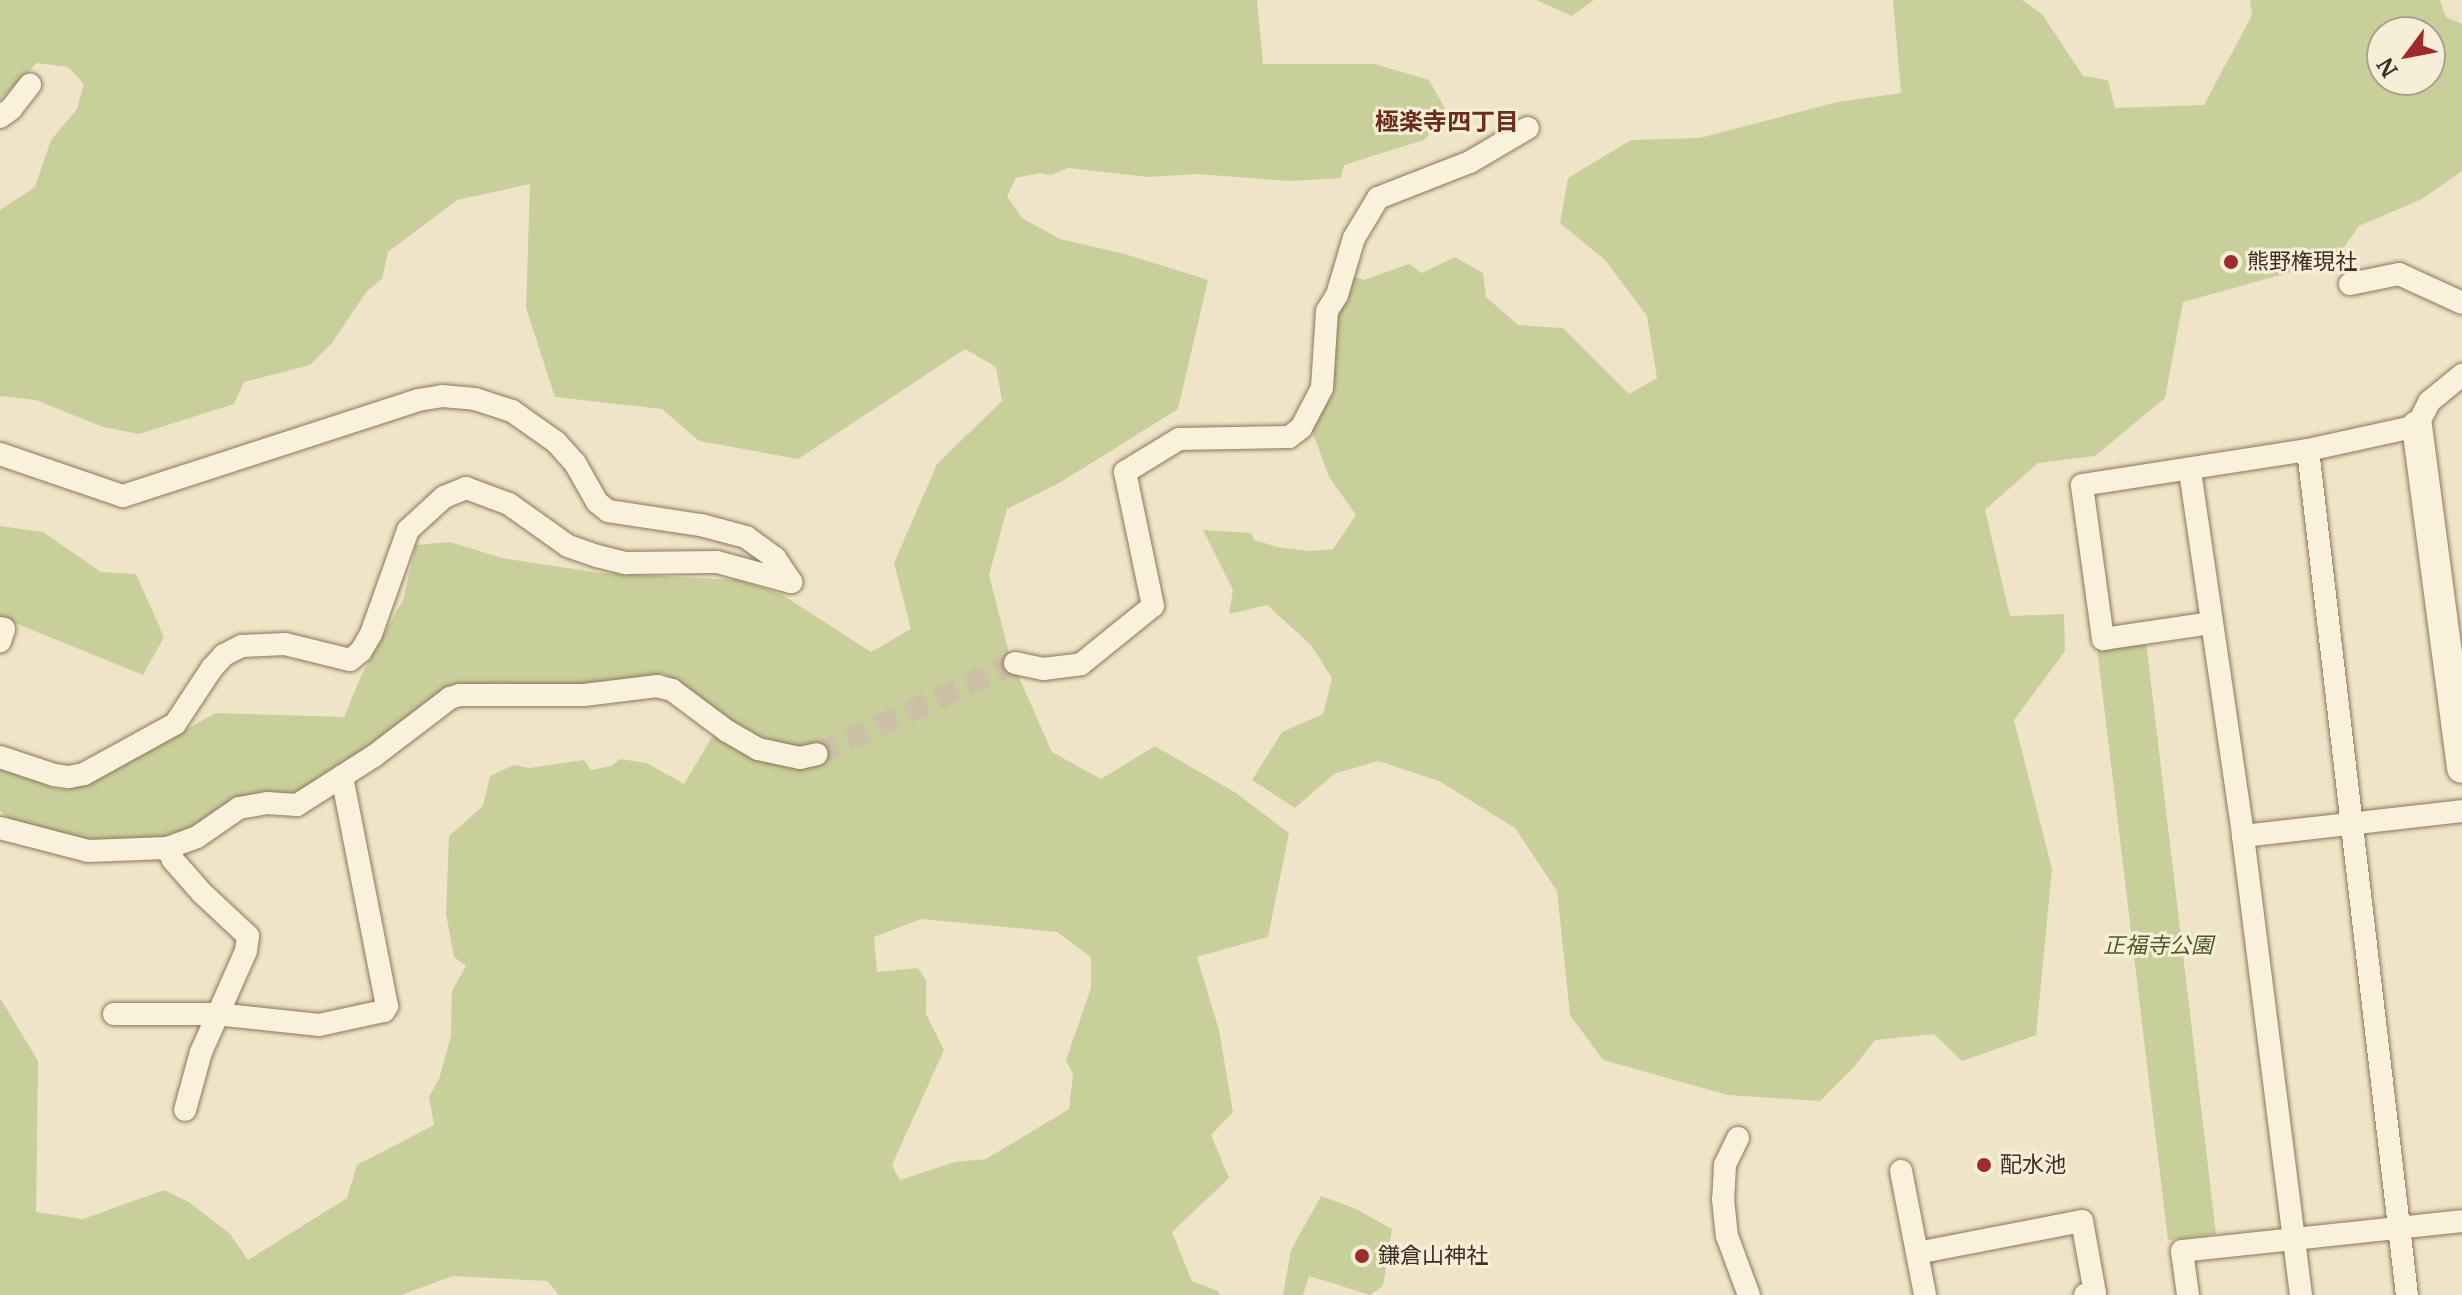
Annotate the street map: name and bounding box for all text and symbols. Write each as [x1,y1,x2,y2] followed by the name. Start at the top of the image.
[2366,16,2446,96] north arrow
[2371,53,2404,82] text: N
[1375,108,1519,136] district label: 極楽寺四丁目
[2247,249,2357,275] place label: 熊野権現社
[2222,253,2240,271] marker: 熊野権現社
[2103,933,2213,959] park label: 正福寺公園
[2000,1152,2066,1178] place label: 配水池
[1975,1156,1993,1174] marker: 配水池
[1378,1243,1488,1269] place label: 鎌倉山神社
[1353,1247,1371,1265] marker: 鎌倉山神社

